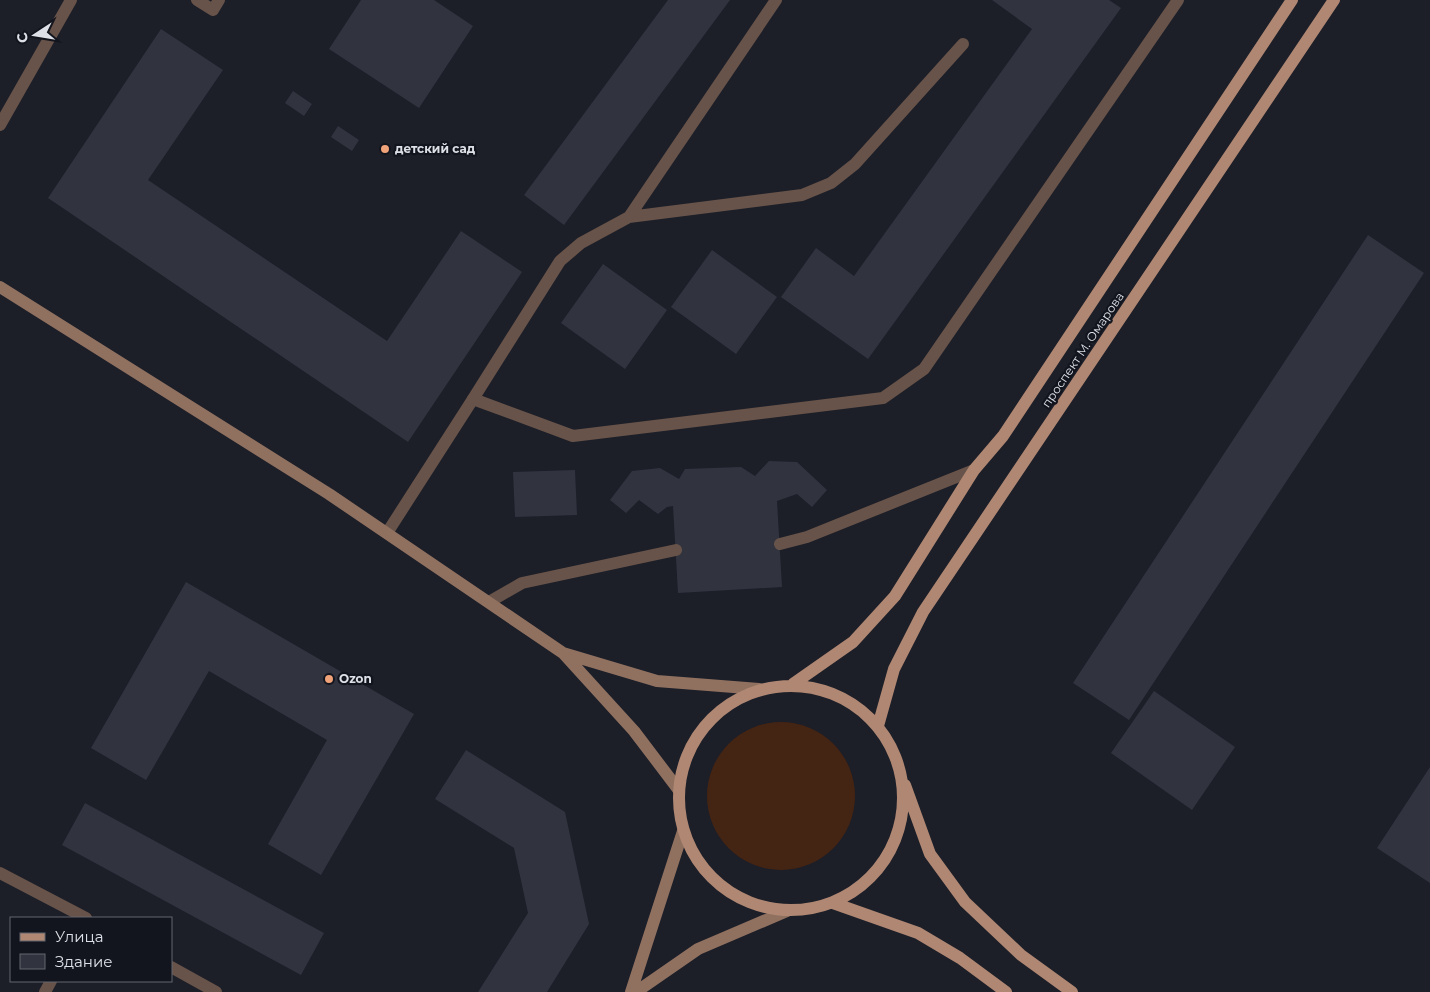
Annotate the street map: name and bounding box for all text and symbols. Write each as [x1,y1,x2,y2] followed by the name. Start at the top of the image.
[10,10,60,60] north arrow
[12,31,32,45] text: С
[395,141,476,156] place label: детский сад
[379,143,391,155] marker: детский сад
[1038,289,1127,410] street label: проспект М. Омарова
[339,671,372,686] place label: Ozon
[323,673,335,685] marker: Ozon
[10,917,172,982] legend
[55,927,103,946] text: Улица
[55,952,113,971] text: Здание

